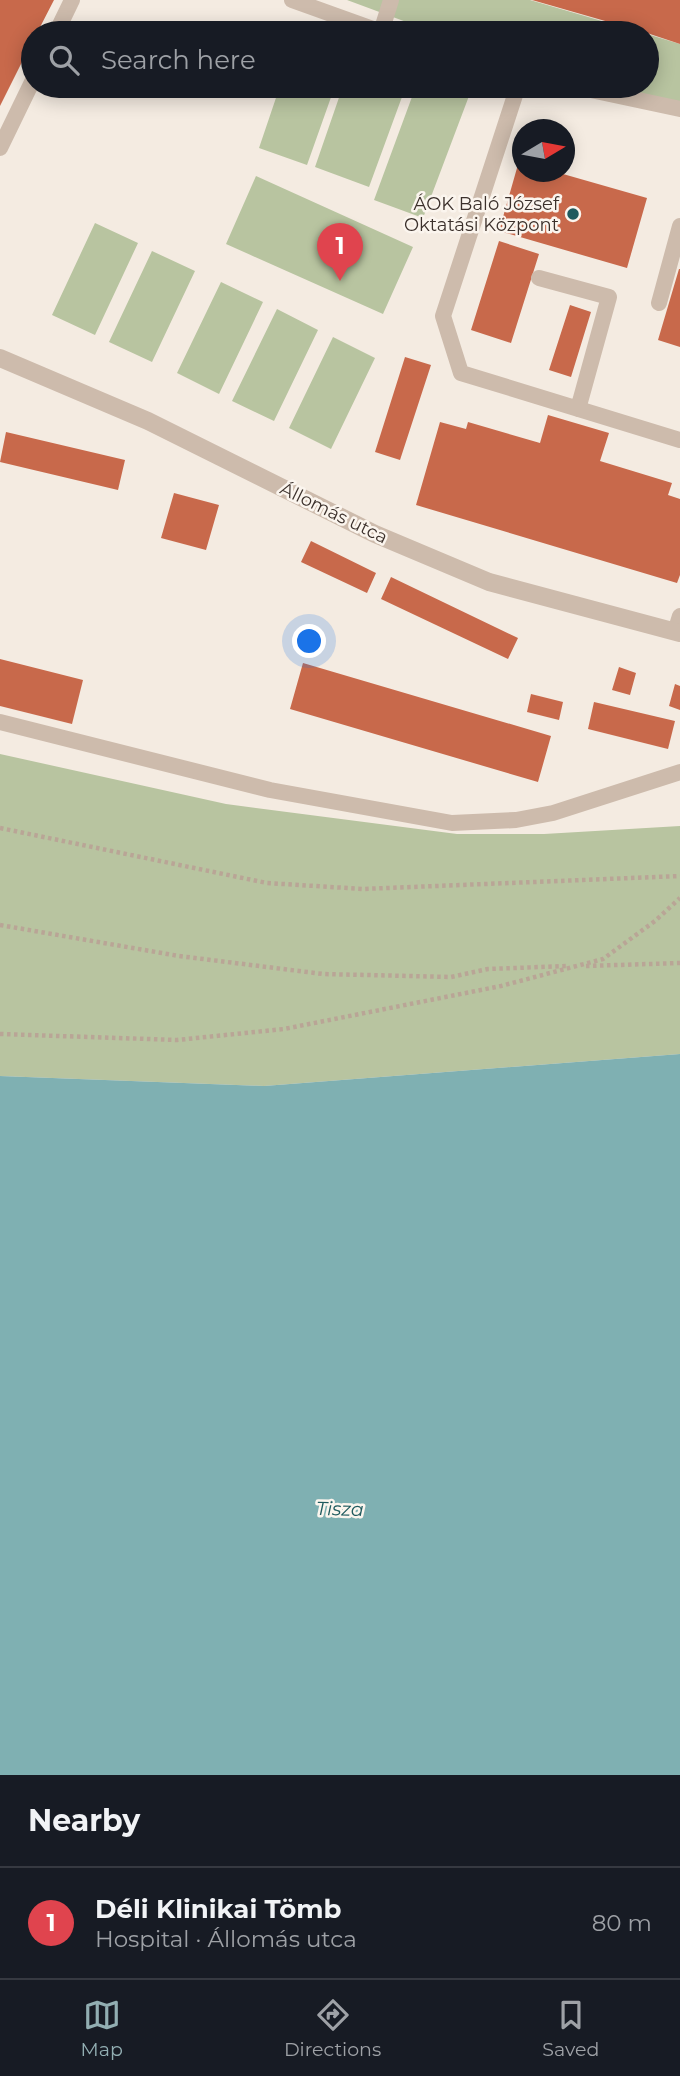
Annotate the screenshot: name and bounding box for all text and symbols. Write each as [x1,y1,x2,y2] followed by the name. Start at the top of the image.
[21,21,659,98] search box
[45,41,83,79] icon: search
[101,44,256,76] text: Search here
[512,119,575,182] north arrow
[404,193,560,236] place label: ÁOK Baló József Oktatási Központ
[565,206,581,222] marker: ÁOK Baló József Oktatási Központ
[317,223,363,281] pin: 1
[277,477,391,549] street label: Állomás utca
[292,624,326,658] your location
[316,1497,364,1521] water label: Tisza
[28,1802,140,1839] text: Nearby
[95,1893,341,1925] text: Déli Klinikai Tömb
[46,1909,56,1937] text: 1
[592,1909,652,1937] text: 80 m
[95,1925,357,1953] text: Hospital · Állomás utca
[81,1996,123,2061] tab: Map
[284,1996,381,2061] tab: Directions
[542,1996,599,2061] tab: Saved

